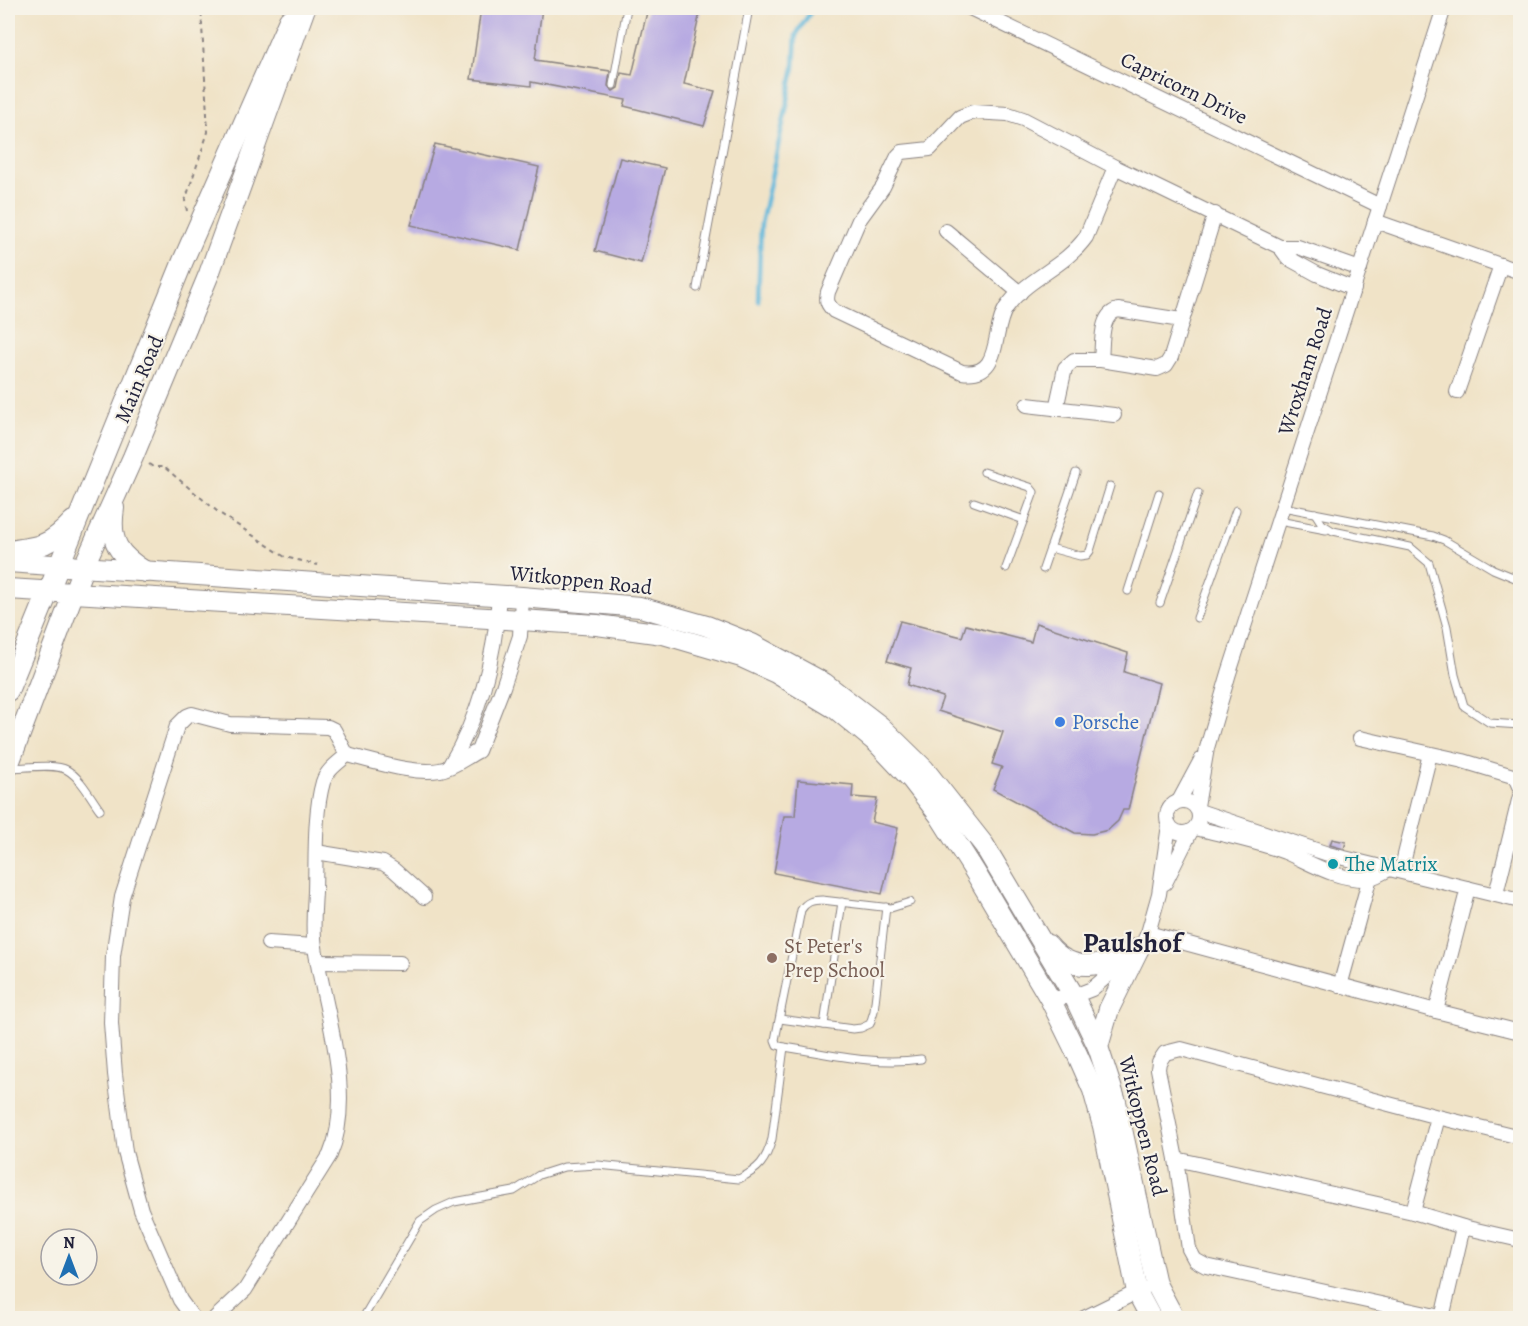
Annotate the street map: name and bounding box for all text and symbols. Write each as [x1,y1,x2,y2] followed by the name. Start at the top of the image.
[1116,45,1252,131] street label: Capricorn Drive
[1271,303,1339,439] street label: Wroxham Road
[108,330,170,427] street label: Main Road
[507,558,654,601] street label: Witkoppen Road
[1072,708,1139,736] place label: Porsche
[1053,715,1067,729] marker: Porsche
[1345,850,1438,878] place label: The Matrix
[1326,857,1340,871] marker: The Matrix
[1083,925,1185,961] district label: Paulshof
[784,932,885,984] place label: St Peter's Prep School
[765,951,779,965] marker: St Peter's Prep School
[1112,1052,1174,1199] street label: Witkoppen Road
[39,1227,99,1287] north arrow
[63,1232,75,1254] text: N

